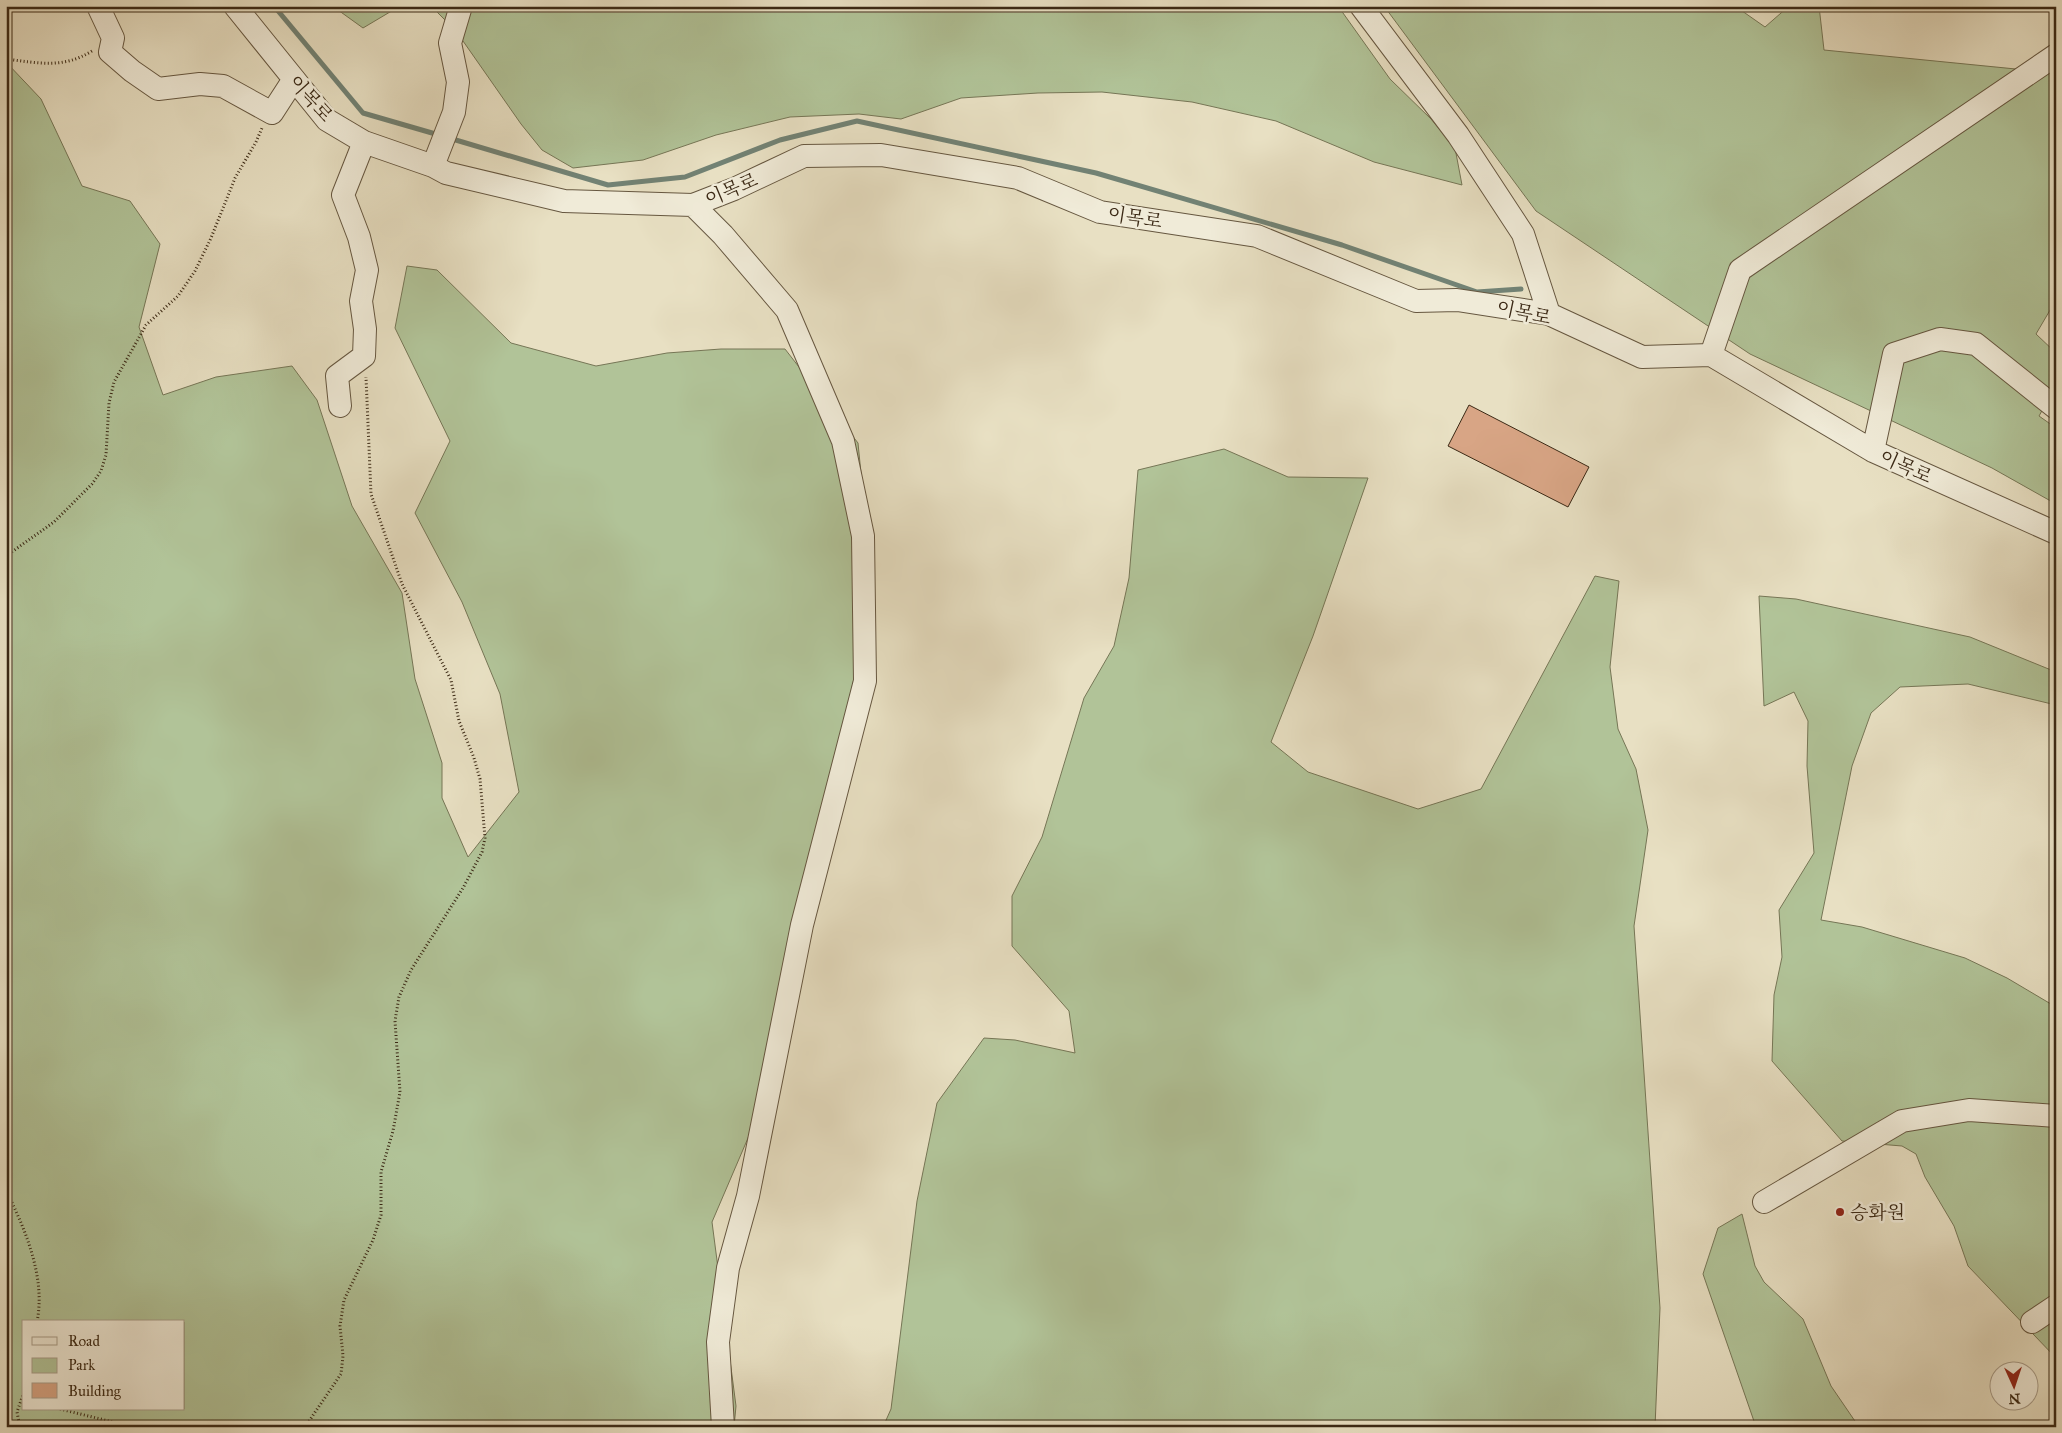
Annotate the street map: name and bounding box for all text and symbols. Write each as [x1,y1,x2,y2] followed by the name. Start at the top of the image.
[284,70,338,126] street label: 이목로
[701,168,761,211] street label: 이목로
[1106,202,1164,233] street label: 이목로
[1495,296,1553,329] street label: 이목로
[1876,445,1936,488] street label: 이목로
[1850,1201,1905,1224] place label: 승화원
[1834,1206,1846,1218] marker: 승화원
[22,1320,185,1410] legend
[68,1332,100,1350] text: Road
[68,1356,95,1374] text: Park
[1990,1360,2040,1410] north arrow
[68,1382,122,1400] text: Building
[2008,1390,2021,1407] text: N

